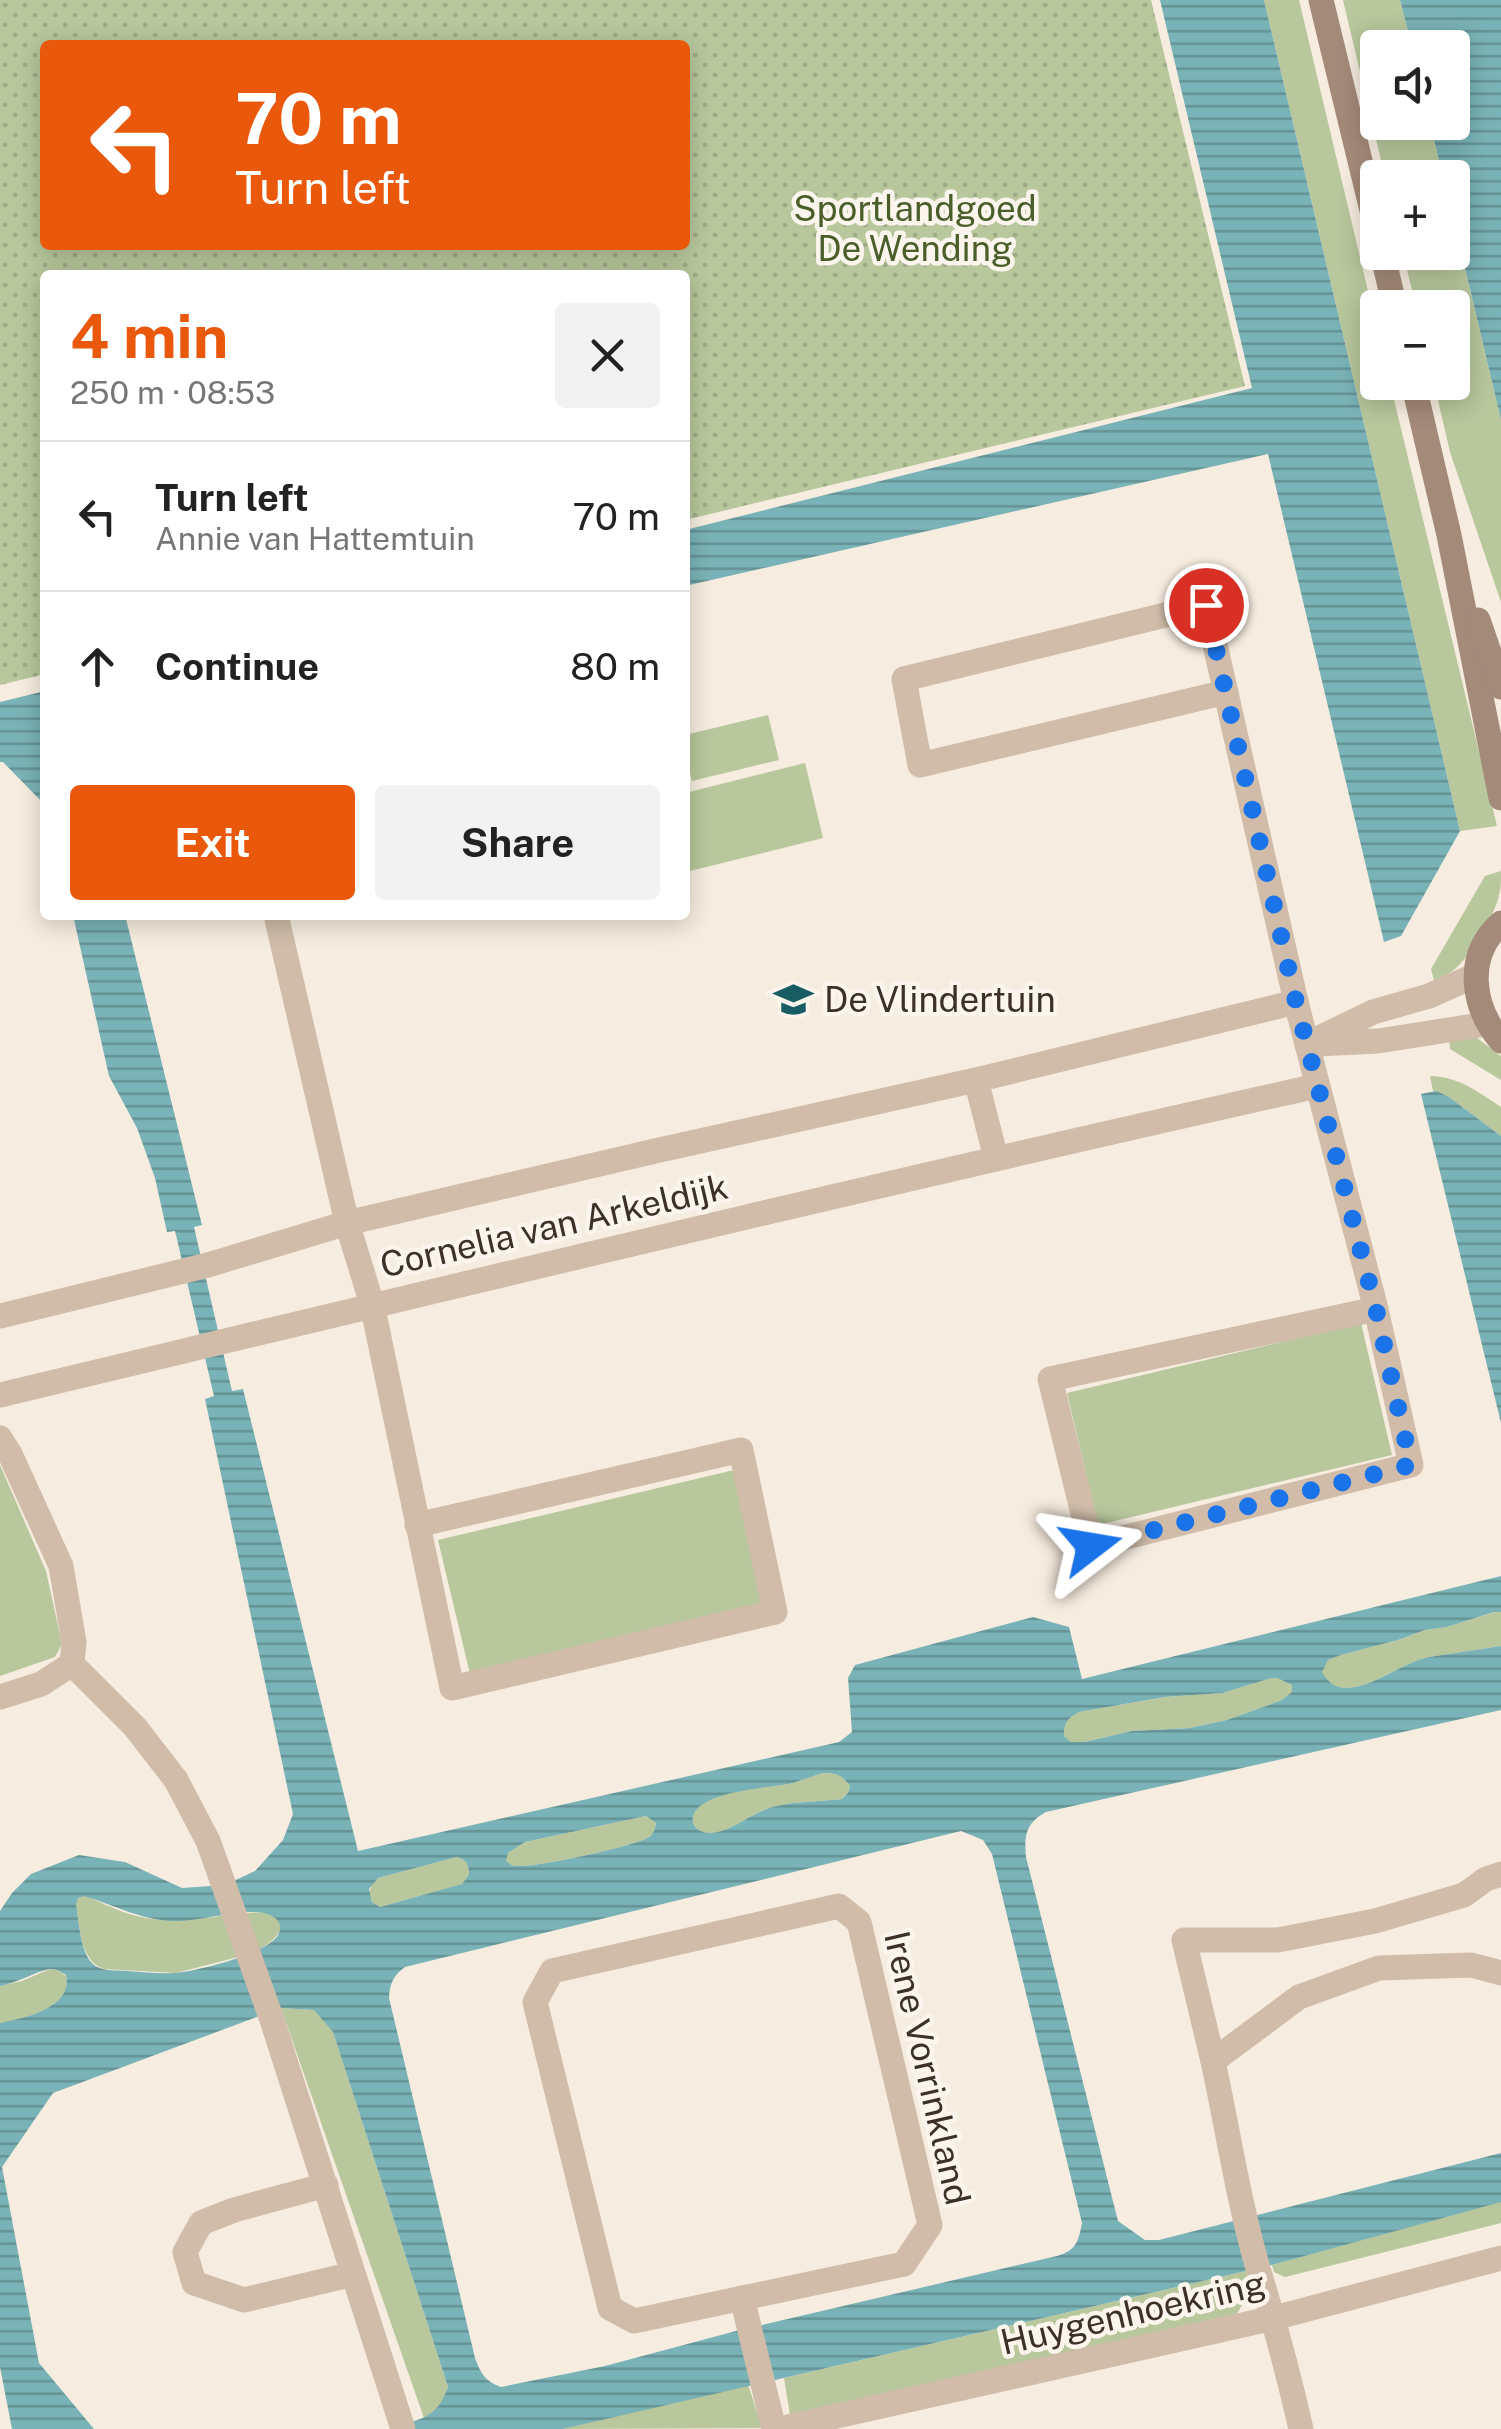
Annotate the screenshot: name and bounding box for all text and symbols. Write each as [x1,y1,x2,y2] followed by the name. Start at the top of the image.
[1360,30,1470,400] map controls
[1360,30,1470,140] button: sound
[235,77,402,160] text: 70 m
[70,80,200,210] icon: left
[1360,160,1470,270] button: +
[235,161,411,214] text: Turn left
[793,188,1037,269] park label: Sportlandgoed De Wending
[1360,290,1470,400] button: −
[70,301,228,372] text: 4 min
[555,303,660,408] button: close
[70,374,275,411] text: 250 m · 08:53
[155,475,309,520] text: Turn left
[70,489,125,544] icon: left
[573,494,660,539] text: 70 m
[155,520,475,557] text: Annie van Hattemtuin
[1164,563,1249,648] pin
[1179,578,1234,633] icon: arrive
[70,639,125,694] icon: ahead
[155,644,319,689] text: Continue
[570,644,660,689] text: 80 m
[70,785,355,900] button: Exit
[375,785,660,900] button: Share
[773,979,815,1021] school or university icon: De Vlindertuin
[824,979,1056,1020] place label: De Vlindertuin
[376,1166,732,1285] street label: Cornelia van Arkeldijk
[1039,1494,1143,1598] position arrow
[876,1927,979,2209] street label: Irene Vorrinkland
[996,2262,1269,2363] street label: Huygenhoekring

